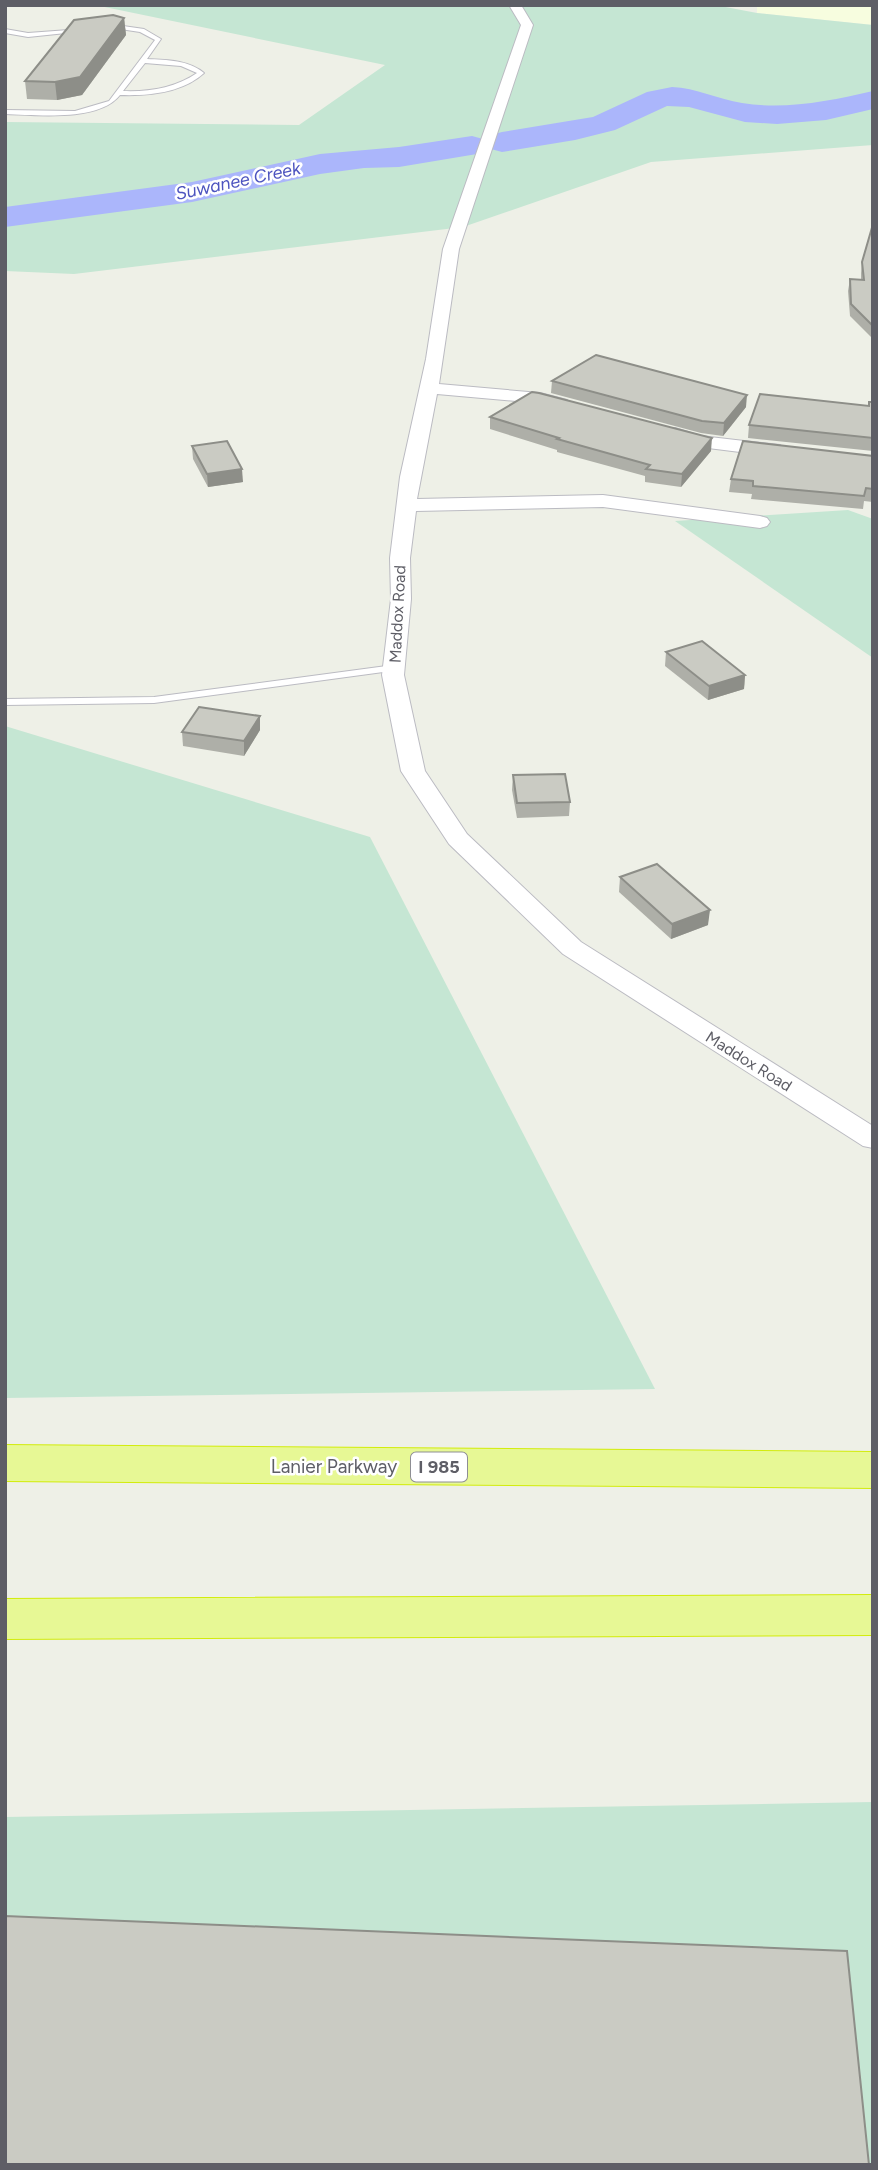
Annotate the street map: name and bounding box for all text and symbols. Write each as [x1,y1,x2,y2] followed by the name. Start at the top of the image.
[173,157,304,205] water label: Suwanee Creek
[385,565,410,663] street label: Maddox Road
[702,1027,795,1095] street label: Maddox Road
[411,1452,467,1482] road number: I 985
[271,1455,397,1478] street label: Lanier Parkway

